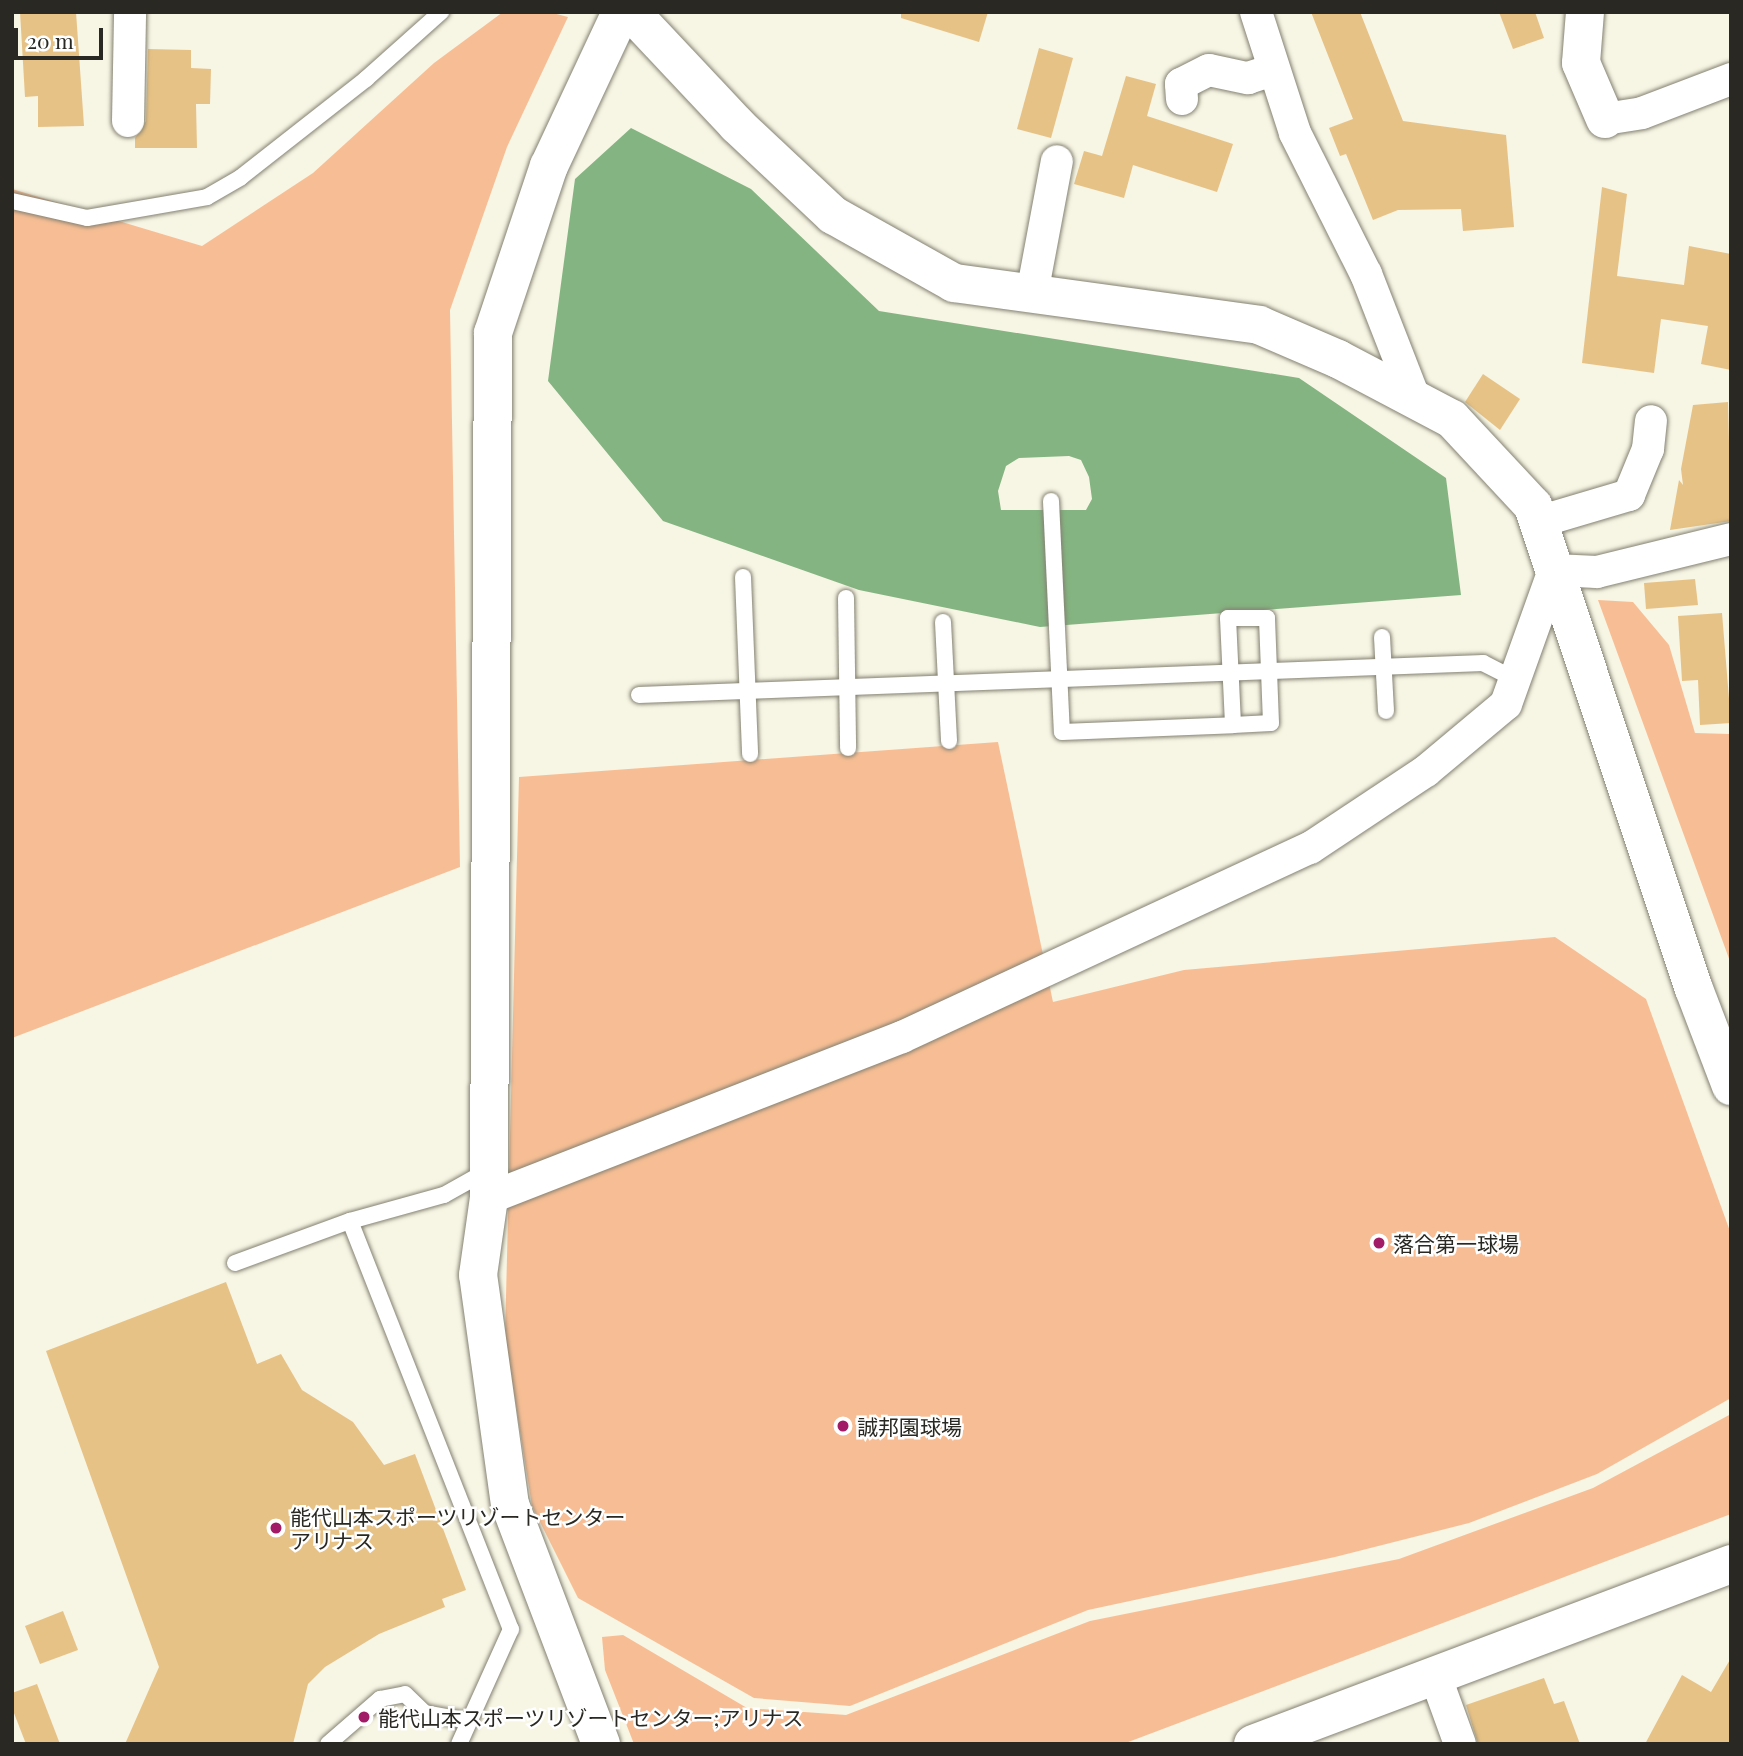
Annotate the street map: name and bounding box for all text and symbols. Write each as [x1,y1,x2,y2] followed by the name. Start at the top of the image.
[18,14,107,58] scale bar
[27,26,74,54] text: 20 m
[1393,1230,1519,1256] place label: 落合第一球場
[1371,1235,1387,1251] marker: 落合第一球場
[857,1413,962,1439] place label: 誠邦園球場
[835,1418,851,1434] marker: 誠邦園球場
[290,1503,626,1553] place label: 能代山本スポーツリゾートセンター アリナス
[268,1520,284,1536] marker: 能代山本スポーツリゾートセンター アリナス
[378,1704,804,1730] place label: 能代山本スポーツリゾートセンター;アリナス
[356,1709,372,1725] marker: 能代山本スポーツリゾートセンター;アリナス

